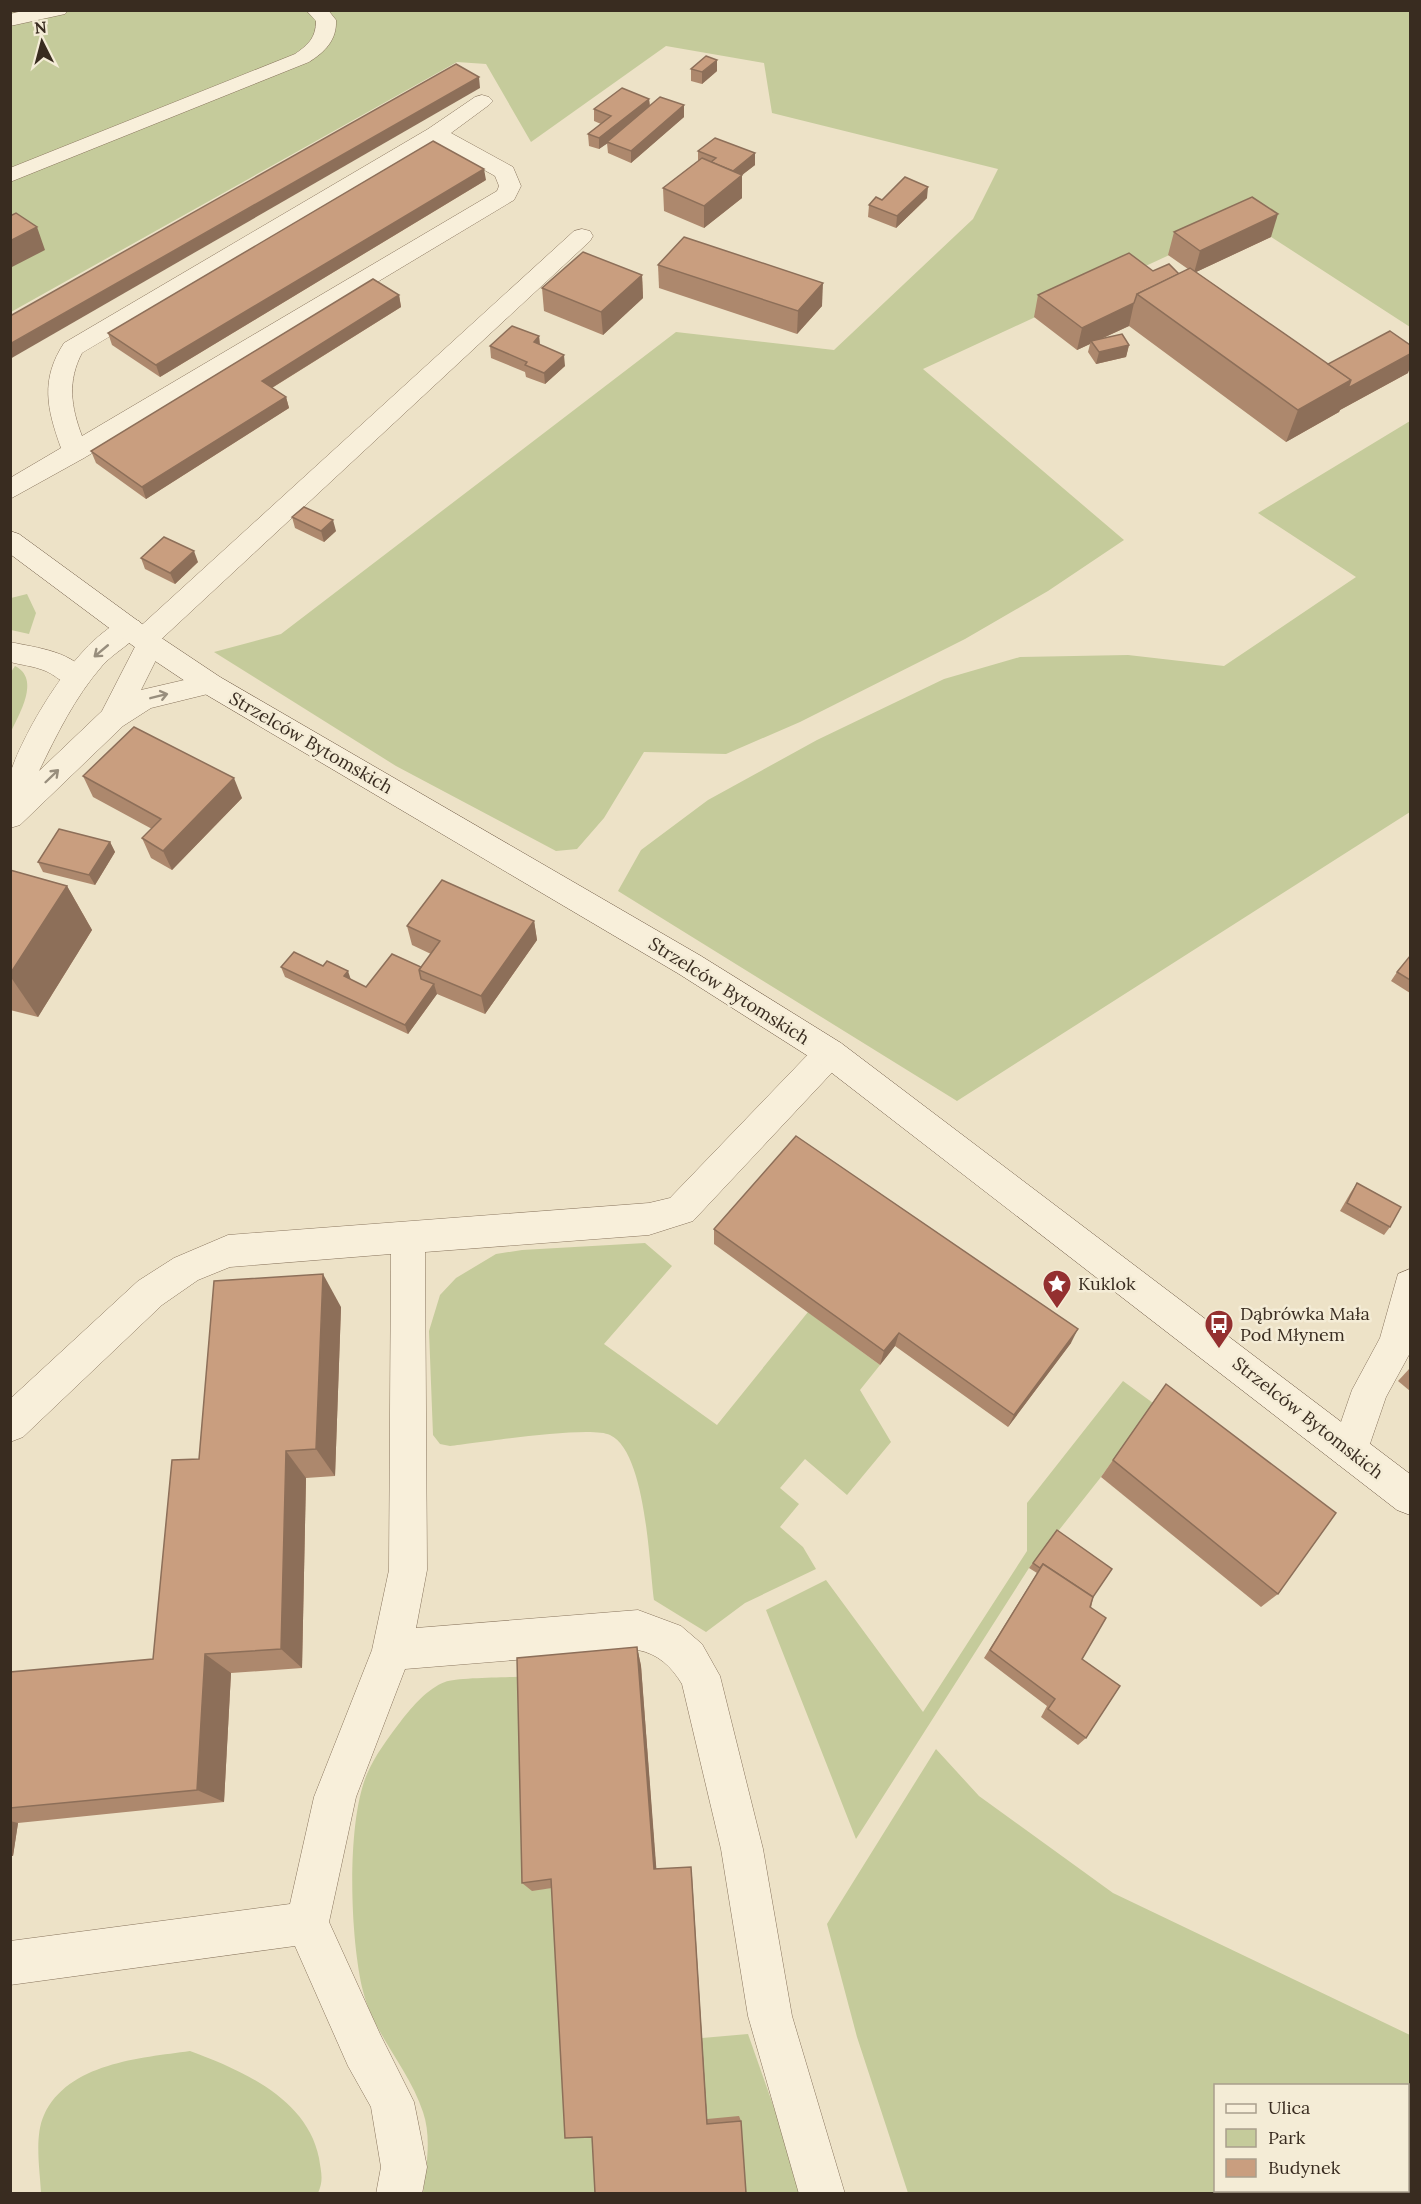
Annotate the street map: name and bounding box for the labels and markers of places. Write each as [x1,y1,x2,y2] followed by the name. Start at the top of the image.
[1041,1268,1073,1310] place icon: Kuklok
[1078,1272,1136,1295] place label: Kuklok
[1240,1302,1370,1346] place label: Dąbrówka Mała Pod Młynem
[1203,1308,1235,1350] bus stop icon: Dąbrówka Mała Pod Młynem

